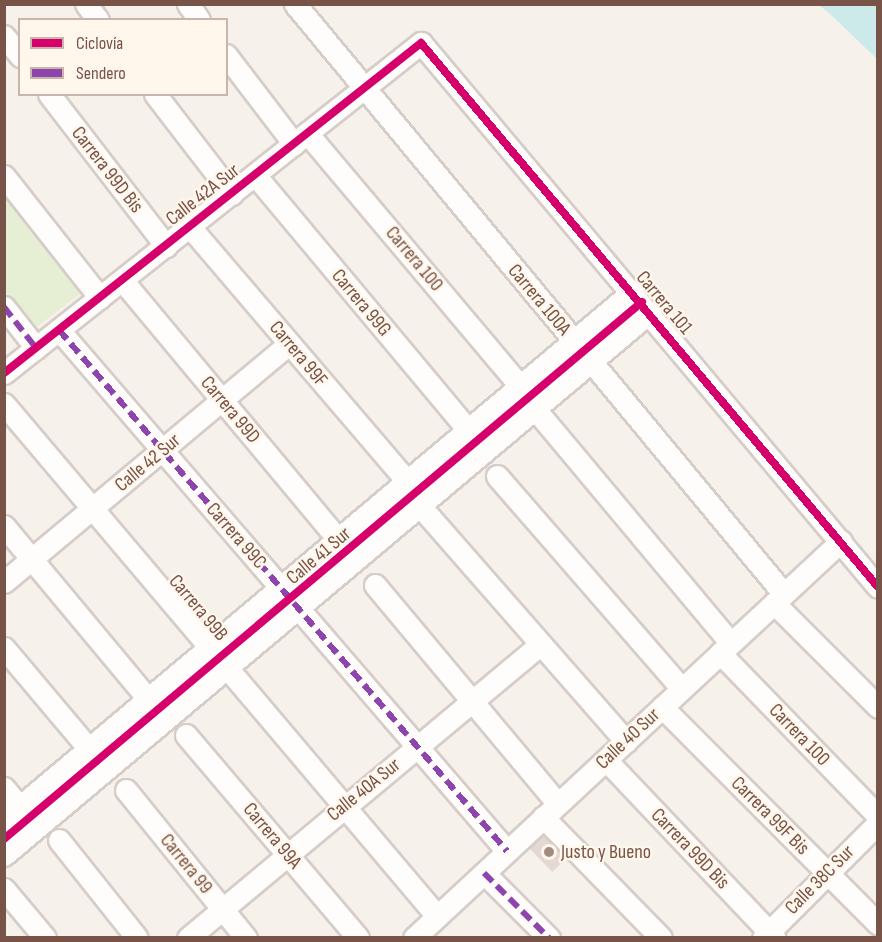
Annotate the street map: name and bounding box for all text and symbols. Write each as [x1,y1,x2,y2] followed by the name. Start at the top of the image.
[18,18,228,96] legend
[76,33,123,54] text: Ciclovía
[76,63,126,84] text: Sendero
[66,122,148,218] street label: Carrera 99D Bis
[161,159,245,231] street label: Calle 42A Sur
[380,222,448,296] street label: Carrera 100
[502,259,576,341] street label: Carrera 100A
[326,265,396,341] street label: Carrera 99G
[631,266,697,340] street label: Carrera 101
[264,316,332,392] street label: Carrera 99F
[195,372,265,448] street label: Carrera 99D
[110,429,186,497] street label: Calle 42 Sur
[201,498,271,574] street label: Carrera 99C
[282,522,356,590] street label: Calle 41 Sur
[163,570,233,646] street label: Carrera 99B
[763,699,835,771] street label: Carrera 100
[591,703,665,775] street label: Calle 40 Sur
[323,753,405,827] street label: Calle 40A Sur
[726,772,814,860] street label: Carrera 99F Bis
[237,798,307,874] street label: Carrera 99A
[646,804,734,894] street label: Carrera 99D Bis
[155,829,217,899] street label: Carrera 99
[561,840,651,864] place label: Justo y Bueno
[780,840,860,920] street label: Calle 38C Sur
[542,845,556,859] marker: Justo y Bueno

